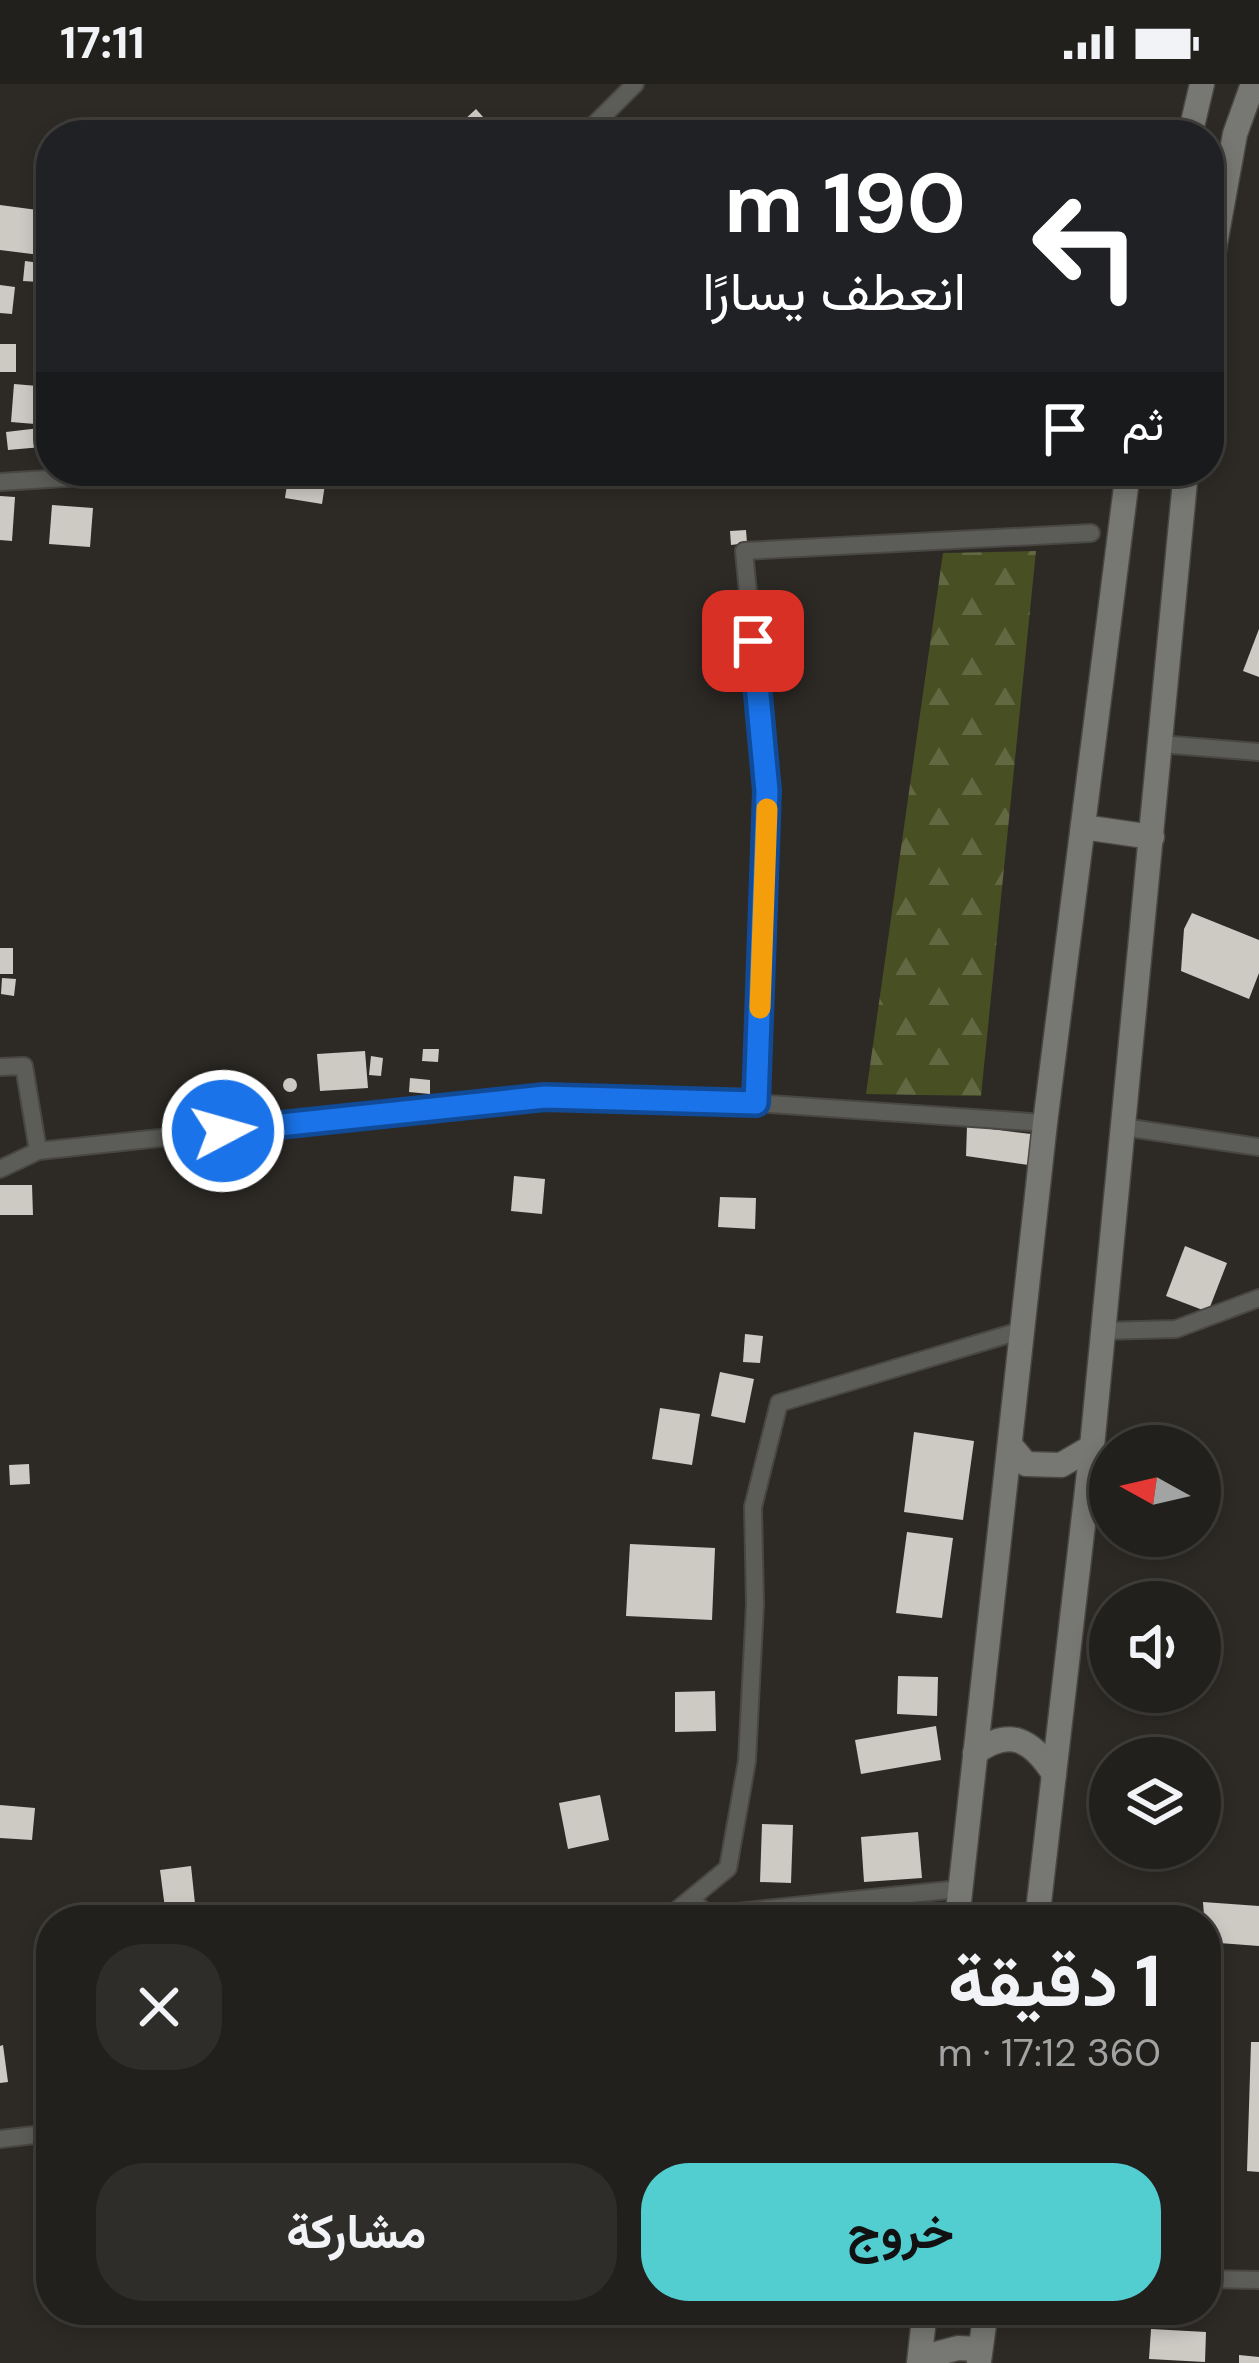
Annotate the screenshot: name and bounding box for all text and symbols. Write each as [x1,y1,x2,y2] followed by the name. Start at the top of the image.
[60,13,145,72] text: 17:11
[724,149,966,258] text: 190 m
[1008,168,1164,324] icon: left
[702,256,966,327] text: انعطف يسارًا
[1122,395,1164,454] text: ثم
[1032,396,1098,462] icon: arrive
[702,590,804,692] pin
[720,608,786,674] icon: arrive
[160,1068,286,1194] position arrow
[1089,1425,1221,1557] north arrow
[1089,1425,1221,1869] map controls
[1089,1581,1221,1713] button: sound
[1089,1737,1221,1869] button: layers
[948,1935,1161,2028] text: 1 دقيقة
[96,1944,222,2070] button: close
[938,2027,1161,2078] text: 360 m · 17:12
[96,2163,617,2301] button: مشاركة
[641,2163,1161,2301] button: خروج

